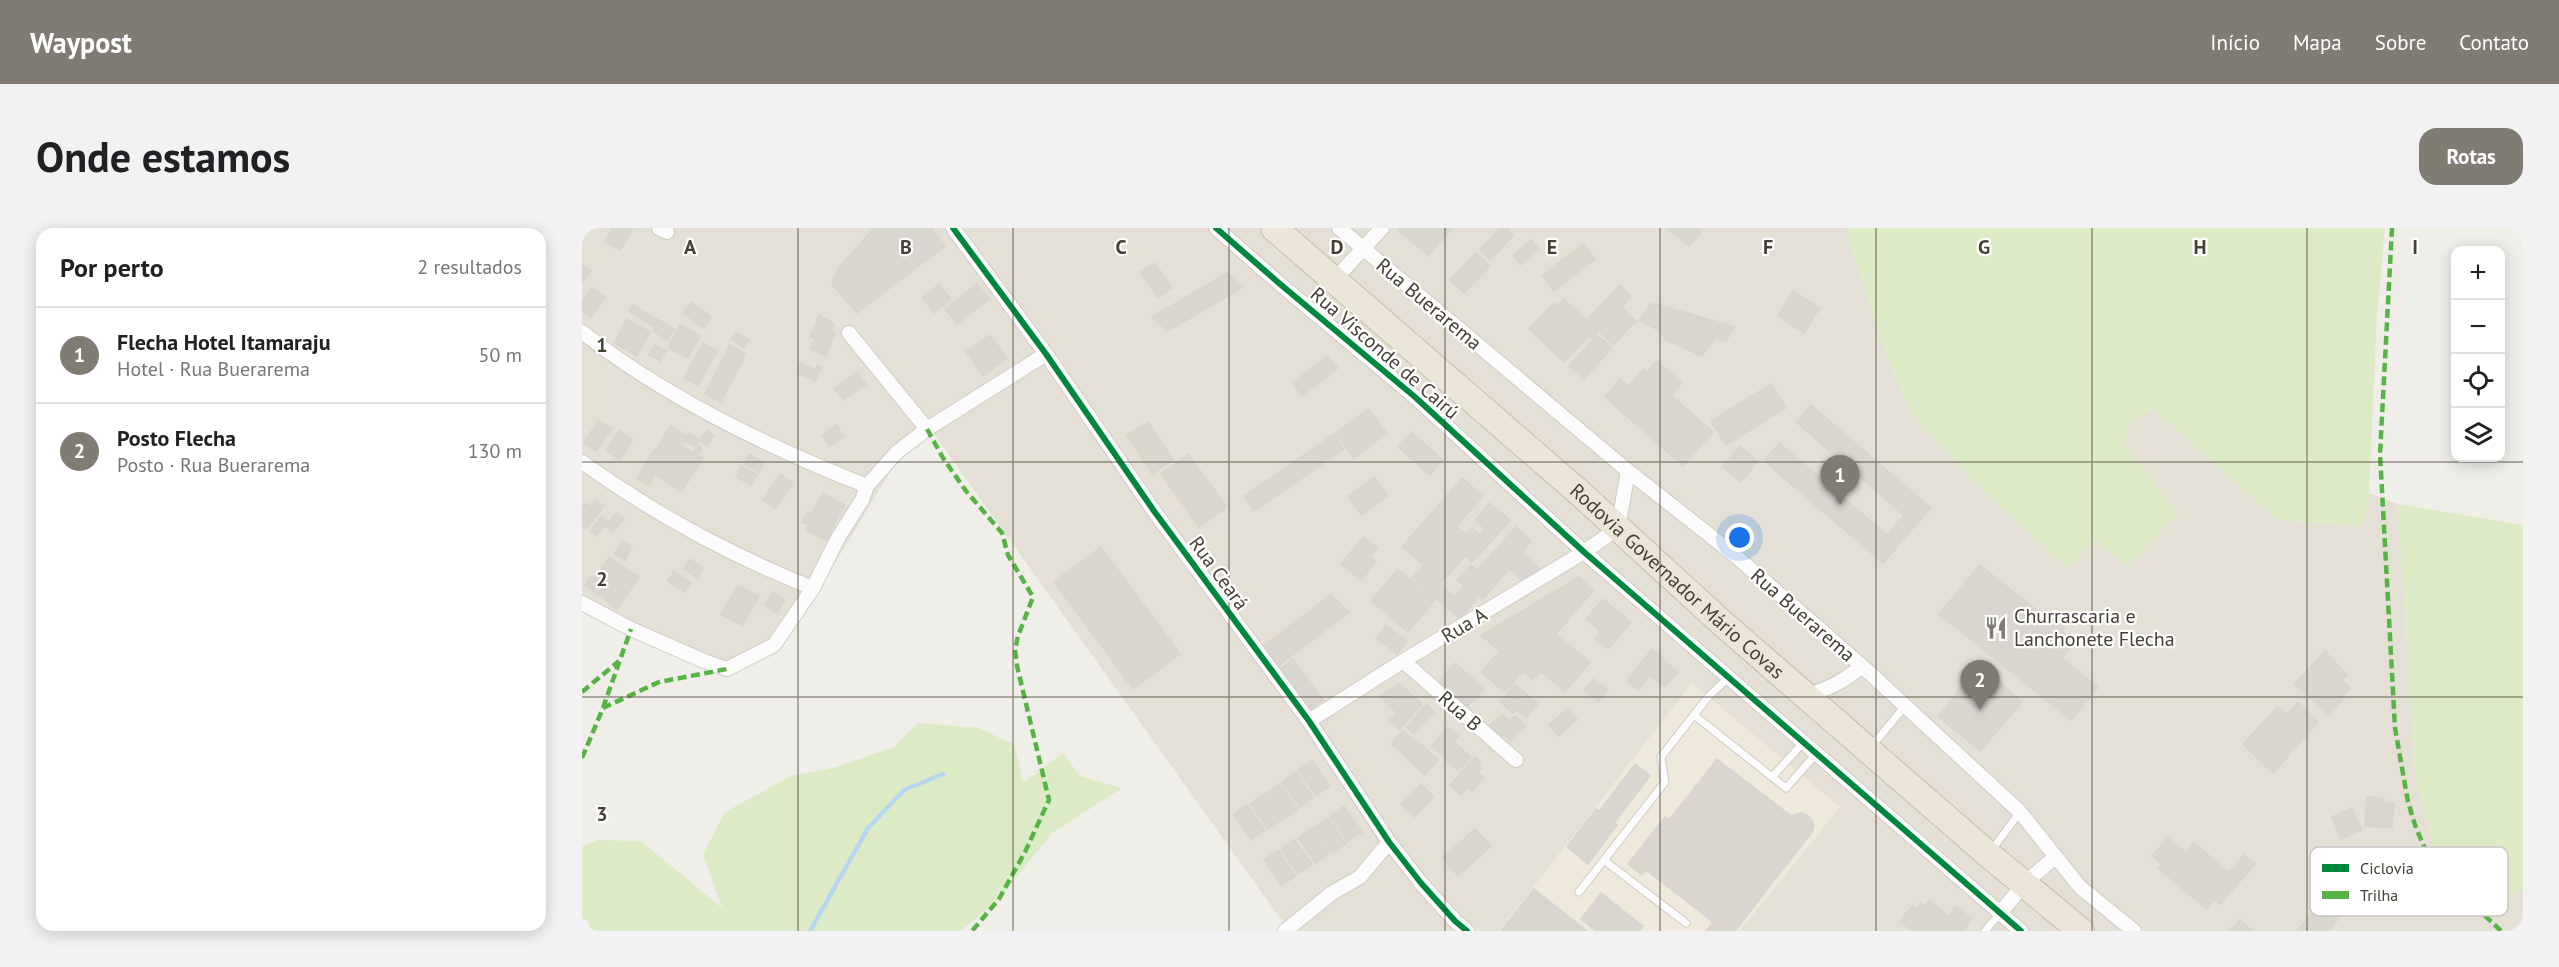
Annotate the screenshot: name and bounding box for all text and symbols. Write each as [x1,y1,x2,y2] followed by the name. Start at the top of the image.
[30,24,132,61] text: Waypost
[2210,29,2260,56] text: Início
[2293,29,2342,56] text: Mapa
[2375,29,2426,56] text: Sobre
[2459,29,2529,56] text: Contato
[2419,128,2523,185] button: Rotas
[36,129,290,184] text: Onde estamos
[684,234,697,260] text: A
[900,234,912,260] text: B
[1115,234,1127,260] text: C
[1331,234,1344,260] text: D
[1547,234,1557,260] text: E
[1763,234,1773,260] text: F
[1978,234,1990,260] text: G
[2193,234,2207,260] text: H
[2412,234,2418,260] text: I
[2451,246,2505,462] map controls
[2451,246,2505,300] button: +
[60,251,164,284] text: Por perto
[1371,252,1487,356] street label: Rua Buerarema
[417,254,522,280] text: 2 resultados
[1305,281,1465,425] street label: Rua Visconde de Cairú
[2451,300,2505,354] button: −
[117,328,330,356] text: Flecha Hotel Itamaraju
[596,332,608,358] text: 1
[74,342,85,368] text: 1
[479,342,522,368] text: 50 m
[2451,354,2505,408] button: locate
[117,356,310,382] text: Hotel · Rua Buerarema
[2451,408,2505,462] button: layers
[117,424,236,452] text: Posto Flecha
[74,438,85,464] text: 2
[468,438,522,464] text: 130 m
[117,452,310,478] text: Posto · Rua Buerarema
[1820,456,1860,505] pin: 1
[1565,478,1790,684] street label: Rodovia Governador Mário Covas
[1725,523,1754,552] your location
[1183,531,1255,615] street label: Rua Ceará
[1745,562,1861,668] street label: Rua Buerarema
[596,566,608,592] text: 2
[1436,601,1492,649] street label: Rua A
[2014,603,2175,652] place label: Churrascaria e Lanchonete Flecha
[1983,615,2009,641] restaurant icon: Churrascaria e Lanchonete Flecha
[1960,660,2000,710] pin: 2
[1433,685,1487,737] street label: Rua B
[596,801,608,827] text: 3
[2310,847,2508,916] legend
[2360,858,2414,878] text: Ciclovia
[2360,885,2398,905] text: Trilha

